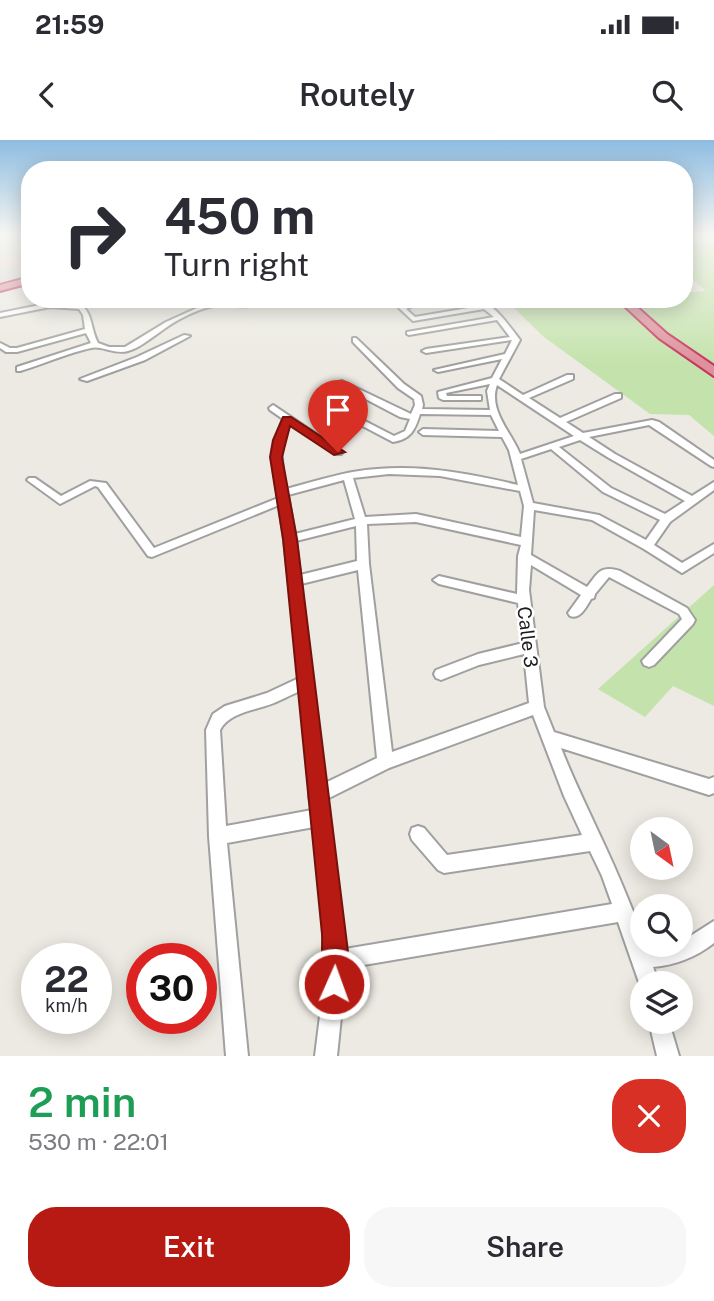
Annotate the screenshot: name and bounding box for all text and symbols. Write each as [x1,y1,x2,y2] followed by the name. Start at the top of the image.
[35,9,104,40] text: 21:59
[28,76,66,114] icon: back
[299,76,415,113] text: Routely
[648,76,686,114] icon: search
[164,187,315,245] text: 450 m
[49,189,140,280] icon: right
[164,246,309,283] text: Turn right
[308,380,368,452] pin
[319,391,357,429] icon: arrive
[513,605,543,669] street label: Calle 3
[630,817,693,880] north arrow
[630,817,693,1034] map controls
[630,894,693,957] button: search
[126,943,217,1034] speed limit sign: 30
[297,947,371,1021] position arrow
[44,959,89,1000] text: 22
[630,971,693,1034] button: layers
[45,995,88,1016] text: km/h
[28,1077,136,1126] text: 2 min
[612,1079,686,1153] button: close
[28,1128,169,1155] text: 530 m · 22:01
[28,1207,350,1287] button: Exit
[364,1207,686,1287] button: Share

